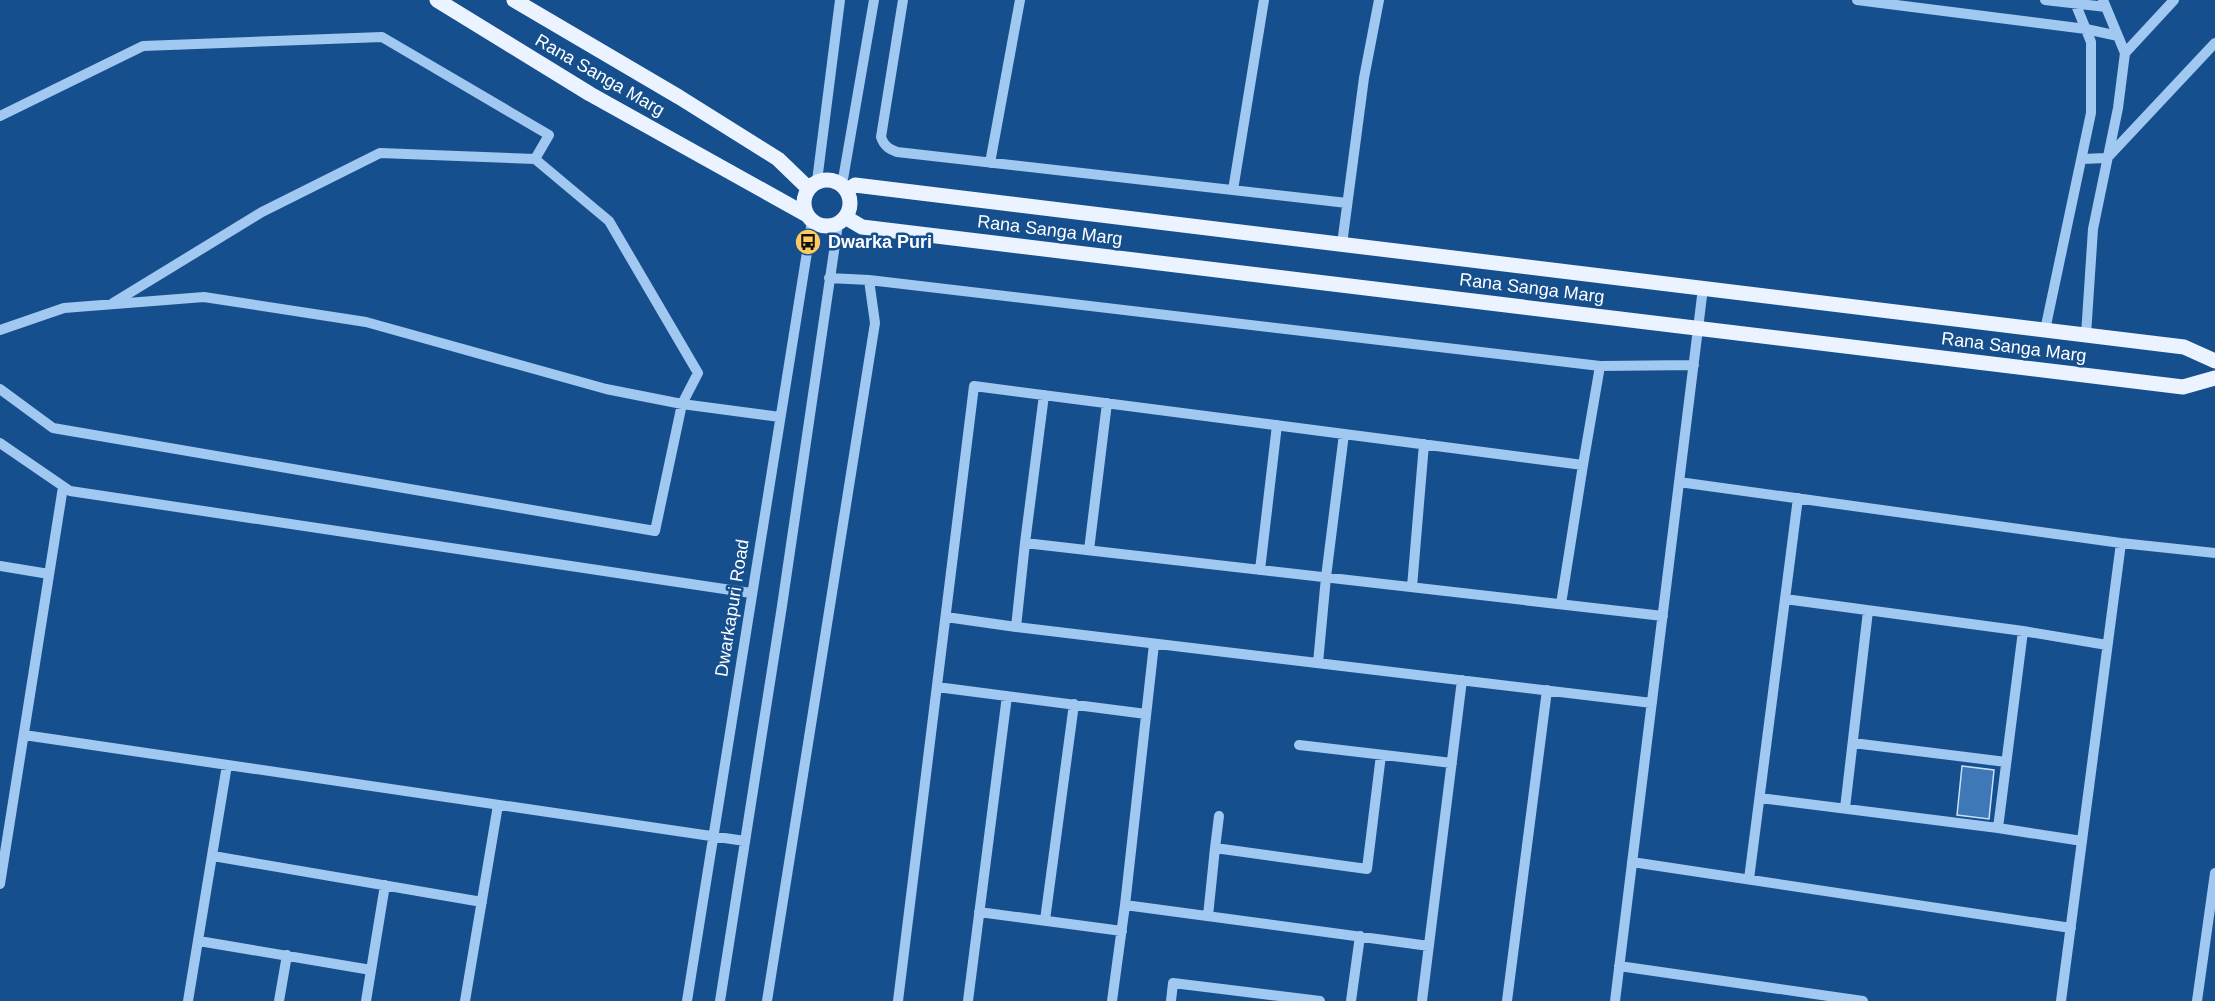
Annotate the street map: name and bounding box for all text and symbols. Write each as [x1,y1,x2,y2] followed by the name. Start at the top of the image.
[532,30,668,120] street label: Rana Sanga Marg
[976,211,1124,249] street label: Rana Sanga Marg
[793,227,823,257] bus stop icon: Dwarka Puri
[828,232,932,252] place label: Dwarka Puri
[1458,269,1606,307] street label: Rana Sanga Marg
[1940,328,2088,366] street label: Rana Sanga Marg
[711,538,753,678] street label: Dwarkapuri Road

